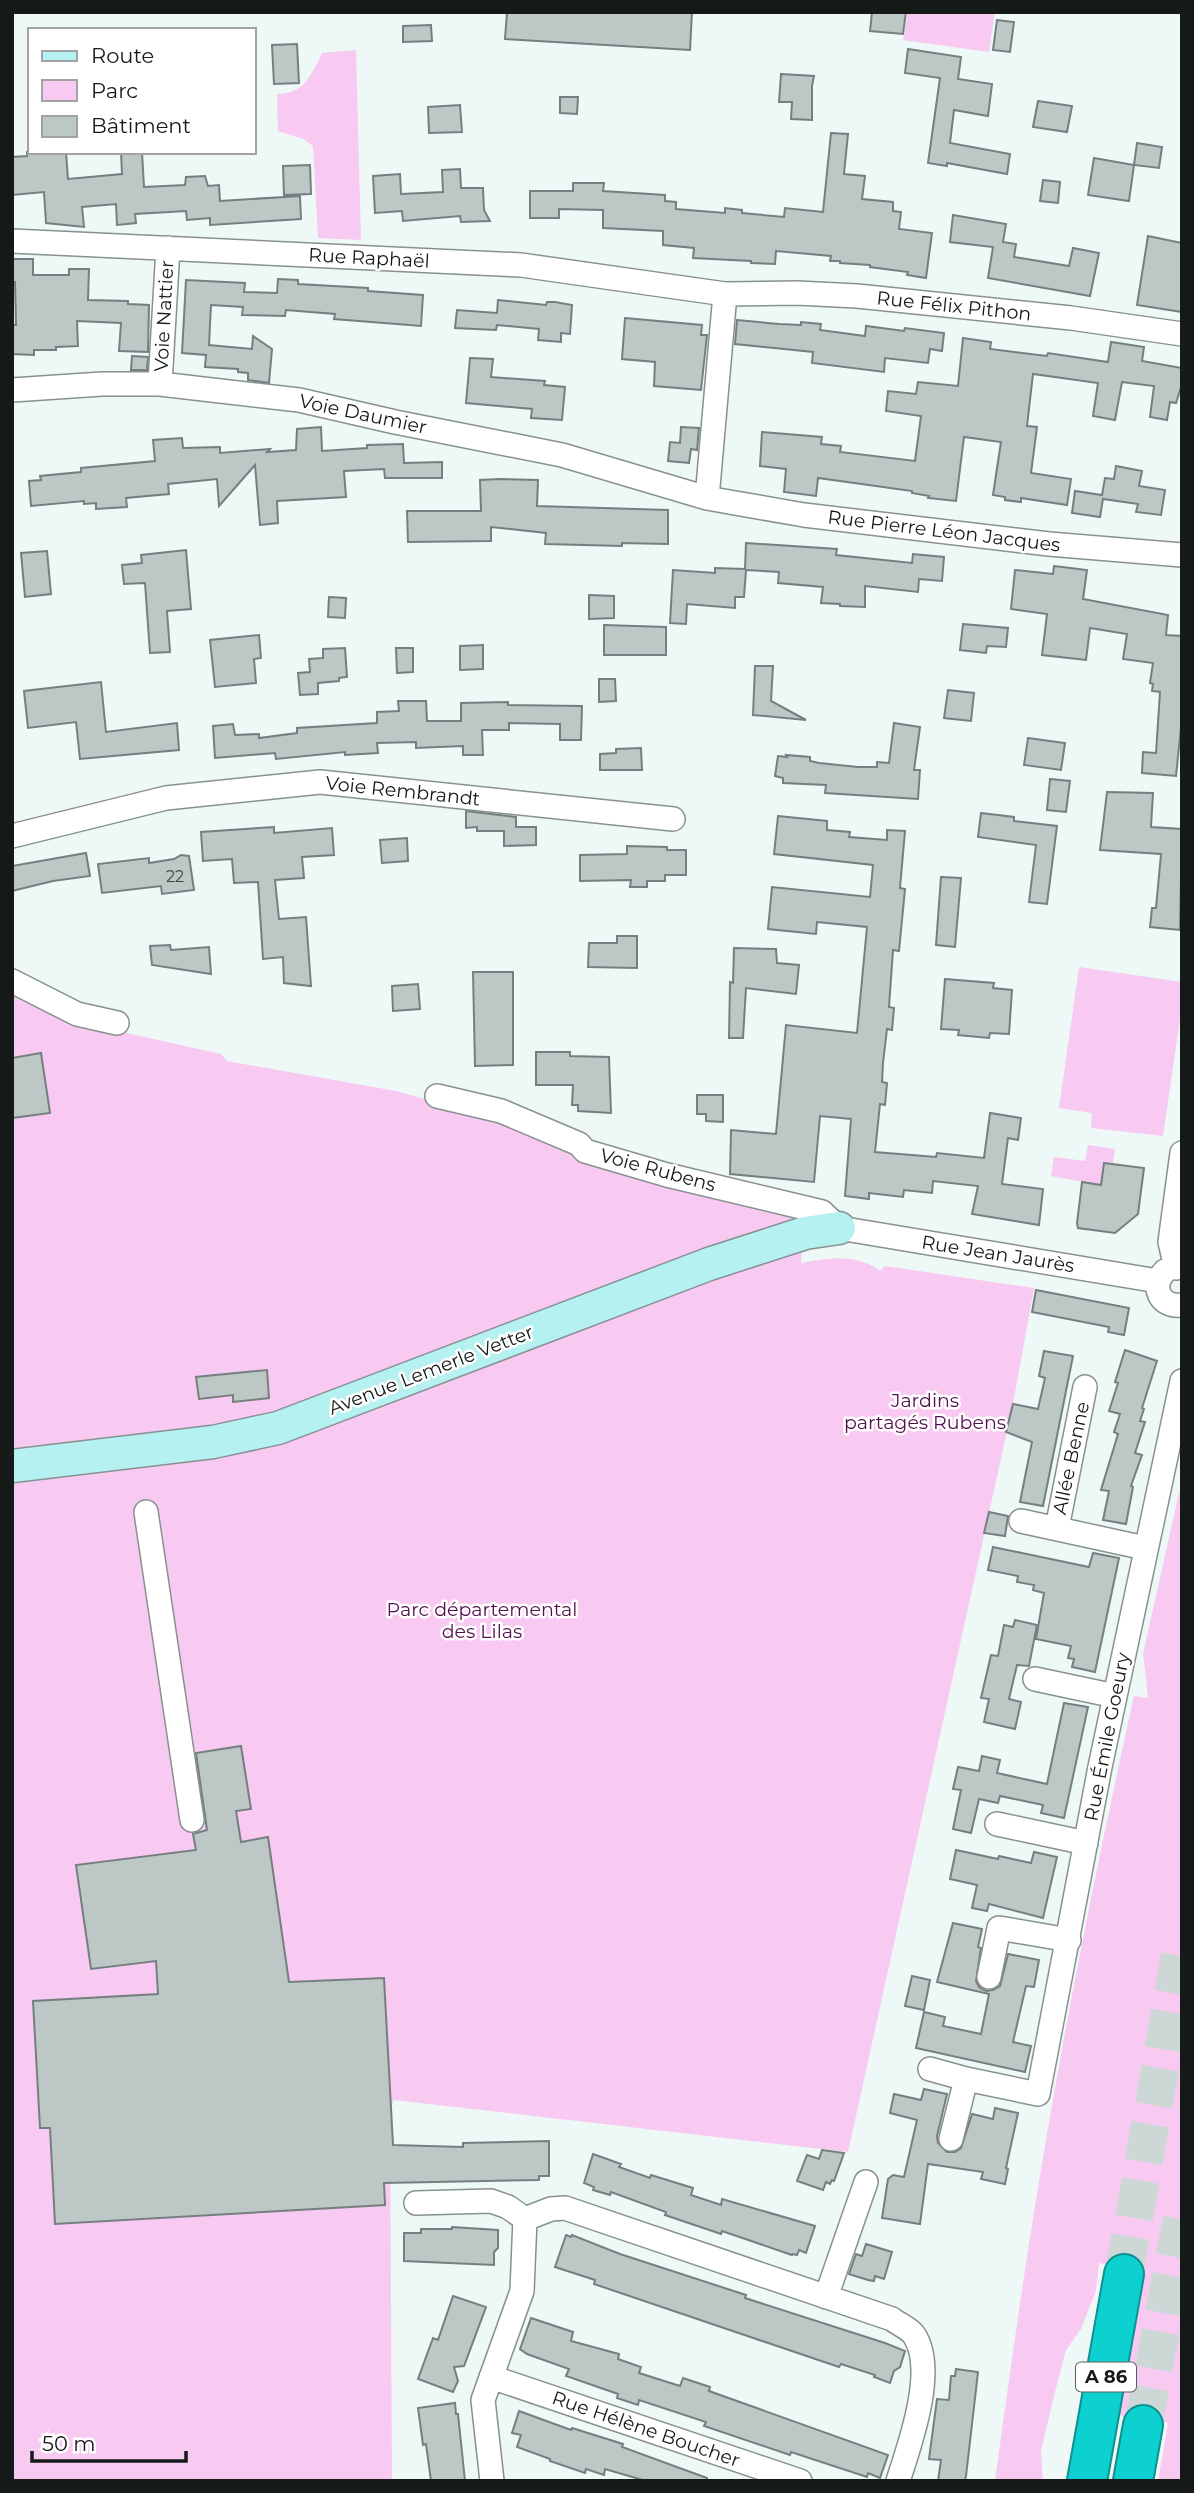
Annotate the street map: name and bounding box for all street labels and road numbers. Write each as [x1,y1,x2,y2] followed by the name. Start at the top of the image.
[308,243,430,273] street label: Rue Raphaël
[150,260,178,372] street label: Voie Nattier
[876,286,1032,326] street label: Rue Félix Pithon
[297,389,429,439] street label: Voie Daumier
[826,505,1062,557] street label: Rue Pierre Léon Jacques
[325,771,482,811] street label: Voie Rembrandt
[598,1144,718,1196] street label: Voie Rubens
[920,1231,1076,1277] street label: Rue Jean Jaurès
[325,1320,537,1420] street label: Avenue Lemerle Vetter
[1048,1399,1094,1517] street label: Allée Benne
[1079,1650,1135,1823] street label: Rue Émile Goeury
[1076,2362,1136,2392] road number: A 86
[549,2386,743,2472] street label: Rue Hélène Boucher

